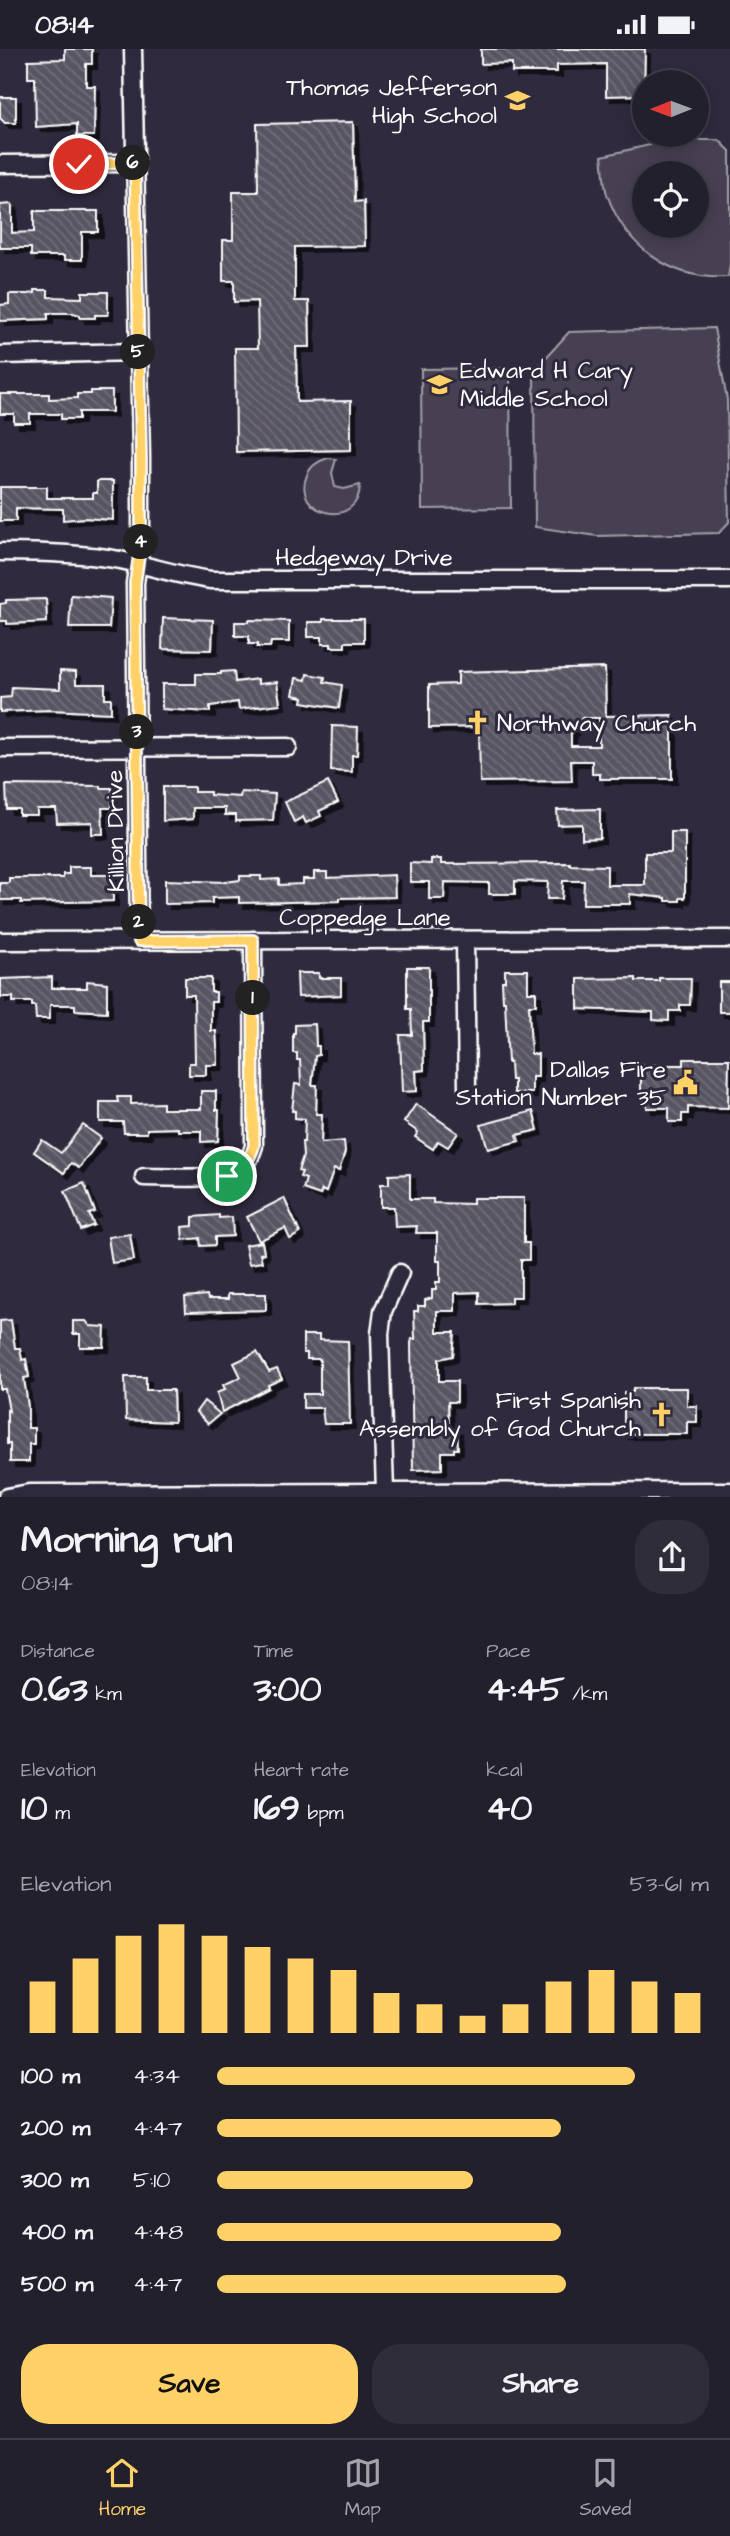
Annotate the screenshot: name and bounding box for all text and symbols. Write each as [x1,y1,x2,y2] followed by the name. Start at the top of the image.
[35,7,94,43] text: 08:14
[632,70,709,147] north arrow
[632,70,709,238] map controls
[286,71,497,134] place label: Thomas Jefferson High School
[503,87,531,115] school or university icon: Thomas Jefferson High School
[49,134,109,194] pin
[60,145,98,183] icon: check
[116,145,150,181] pin: 6
[127,149,138,176] text: 6
[632,161,709,238] button: locate
[120,335,156,369] pin: 5
[131,338,144,365] text: 5
[460,354,633,416] place label: Edward H Cary Middle School
[426,370,454,398] school or university icon: Edward H Cary Middle School
[124,525,158,559] pin: 4
[134,528,147,555] text: 4
[275,541,453,576] street label: Hedgeway Drive
[497,707,696,742] place label: Northway Church
[463,709,491,737] church icon: Northway Church
[120,715,154,749] pin: 3
[132,718,141,745] text: 3
[98,770,134,892] street label: Killion Drive
[279,901,451,936] street label: Coppedge Lane
[122,905,156,939] pin: 2
[133,908,144,935] text: 2
[236,981,270,1016] pin: 1
[251,984,254,1011] text: 1
[456,1053,666,1115] place label: Dallas Fire Station Number 35
[672,1069,700,1097] public building icon: Dallas Fire Station Number 35
[197,1146,257,1206] pin
[208,1157,246,1195] icon: arrive
[359,1384,641,1447] place label: First Spanish Assembly of God Church
[647,1400,675,1428] church icon: First Spanish Assembly of God Church
[21,1515,233,1567] text: Morning run
[635,1520,709,1594] button: share
[21,1567,73,1599] text: 08:14
[21,1638,95,1665] text: Distance
[254,1638,293,1665] text: Time
[486,1638,530,1665] text: Pace
[21,1665,88,1714] text: 0.63
[254,1665,321,1714] text: 3:00
[486,1665,565,1714] text: 4:45
[88,1681,122,1708] text: km
[565,1681,607,1708] text: /km
[21,1757,96,1784] text: Elevation
[254,1757,349,1784] text: Heart rate
[486,1757,523,1784] text: kcal
[21,1784,48,1833] text: 10
[254,1784,300,1833] text: 169
[486,1784,532,1833] text: 40
[48,1800,70,1827] text: m
[300,1800,344,1827] text: bpm
[21,1868,112,1900] text: Elevation
[629,1868,709,1900] text: 53–61 m
[21,2060,80,2092] text: 100 m
[133,2060,180,2092] text: 4:34
[21,2112,90,2144] text: 200 m
[133,2112,182,2144] text: 4:47
[21,2164,89,2196] text: 300 m
[133,2164,171,2196] text: 5:10
[21,2216,93,2248] text: 400 m
[133,2216,183,2248] text: 4:48
[21,2268,93,2300] text: 500 m
[133,2268,182,2300] text: 4:47
[21,2344,358,2424] button: Save
[372,2344,709,2424] button: Share
[99,2454,146,2523] tab: Home
[344,2454,382,2523] tab: Map
[579,2454,631,2523] tab: Saved

